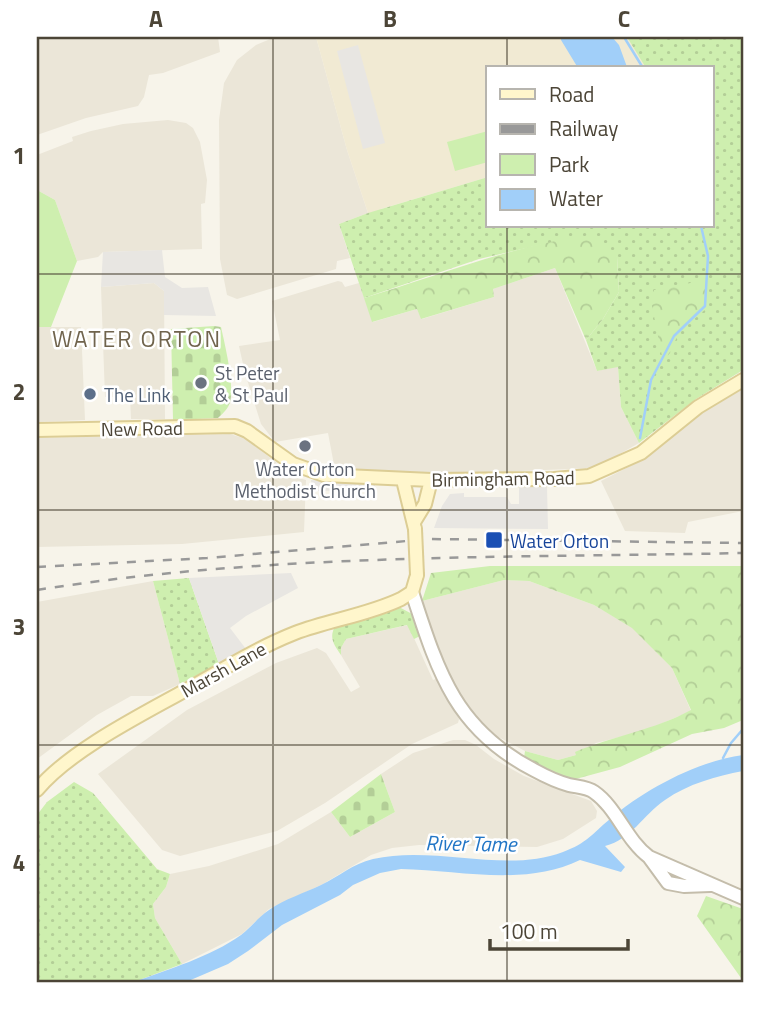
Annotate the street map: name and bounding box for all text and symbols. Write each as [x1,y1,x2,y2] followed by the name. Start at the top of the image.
[149,1,163,36] text: A
[383,1,397,36] text: B
[618,1,630,36] text: C
[486,66,714,228] legend
[549,78,594,110] text: Road
[549,112,618,144] text: Railway
[13,138,25,173] text: 1
[549,148,589,180] text: Park
[549,182,603,214] text: Water
[52,321,222,356] district label: WATER ORTON
[215,358,288,409] place label: St Peter & St Paul
[13,374,25,409] text: 2
[193,375,209,391] marker: St Peter & St Paul
[104,380,171,409] place label: The Link
[82,386,98,402] marker: The Link
[101,413,183,443] street label: New Road
[297,438,313,454] marker: Water Orton Methodist Church
[234,454,376,505] place label: Water Orton Methodist Church
[431,462,575,494] street label: Birmingham Road
[510,526,609,555] place label: Water Orton
[484,530,504,550] marker: Water Orton
[13,609,25,644] text: 3
[175,634,271,704] street label: Marsh Lane
[425,826,518,860] water label: River Tame
[13,845,25,880] text: 4
[490,907,628,951] scale bar
[500,915,557,947] text: 100 m

